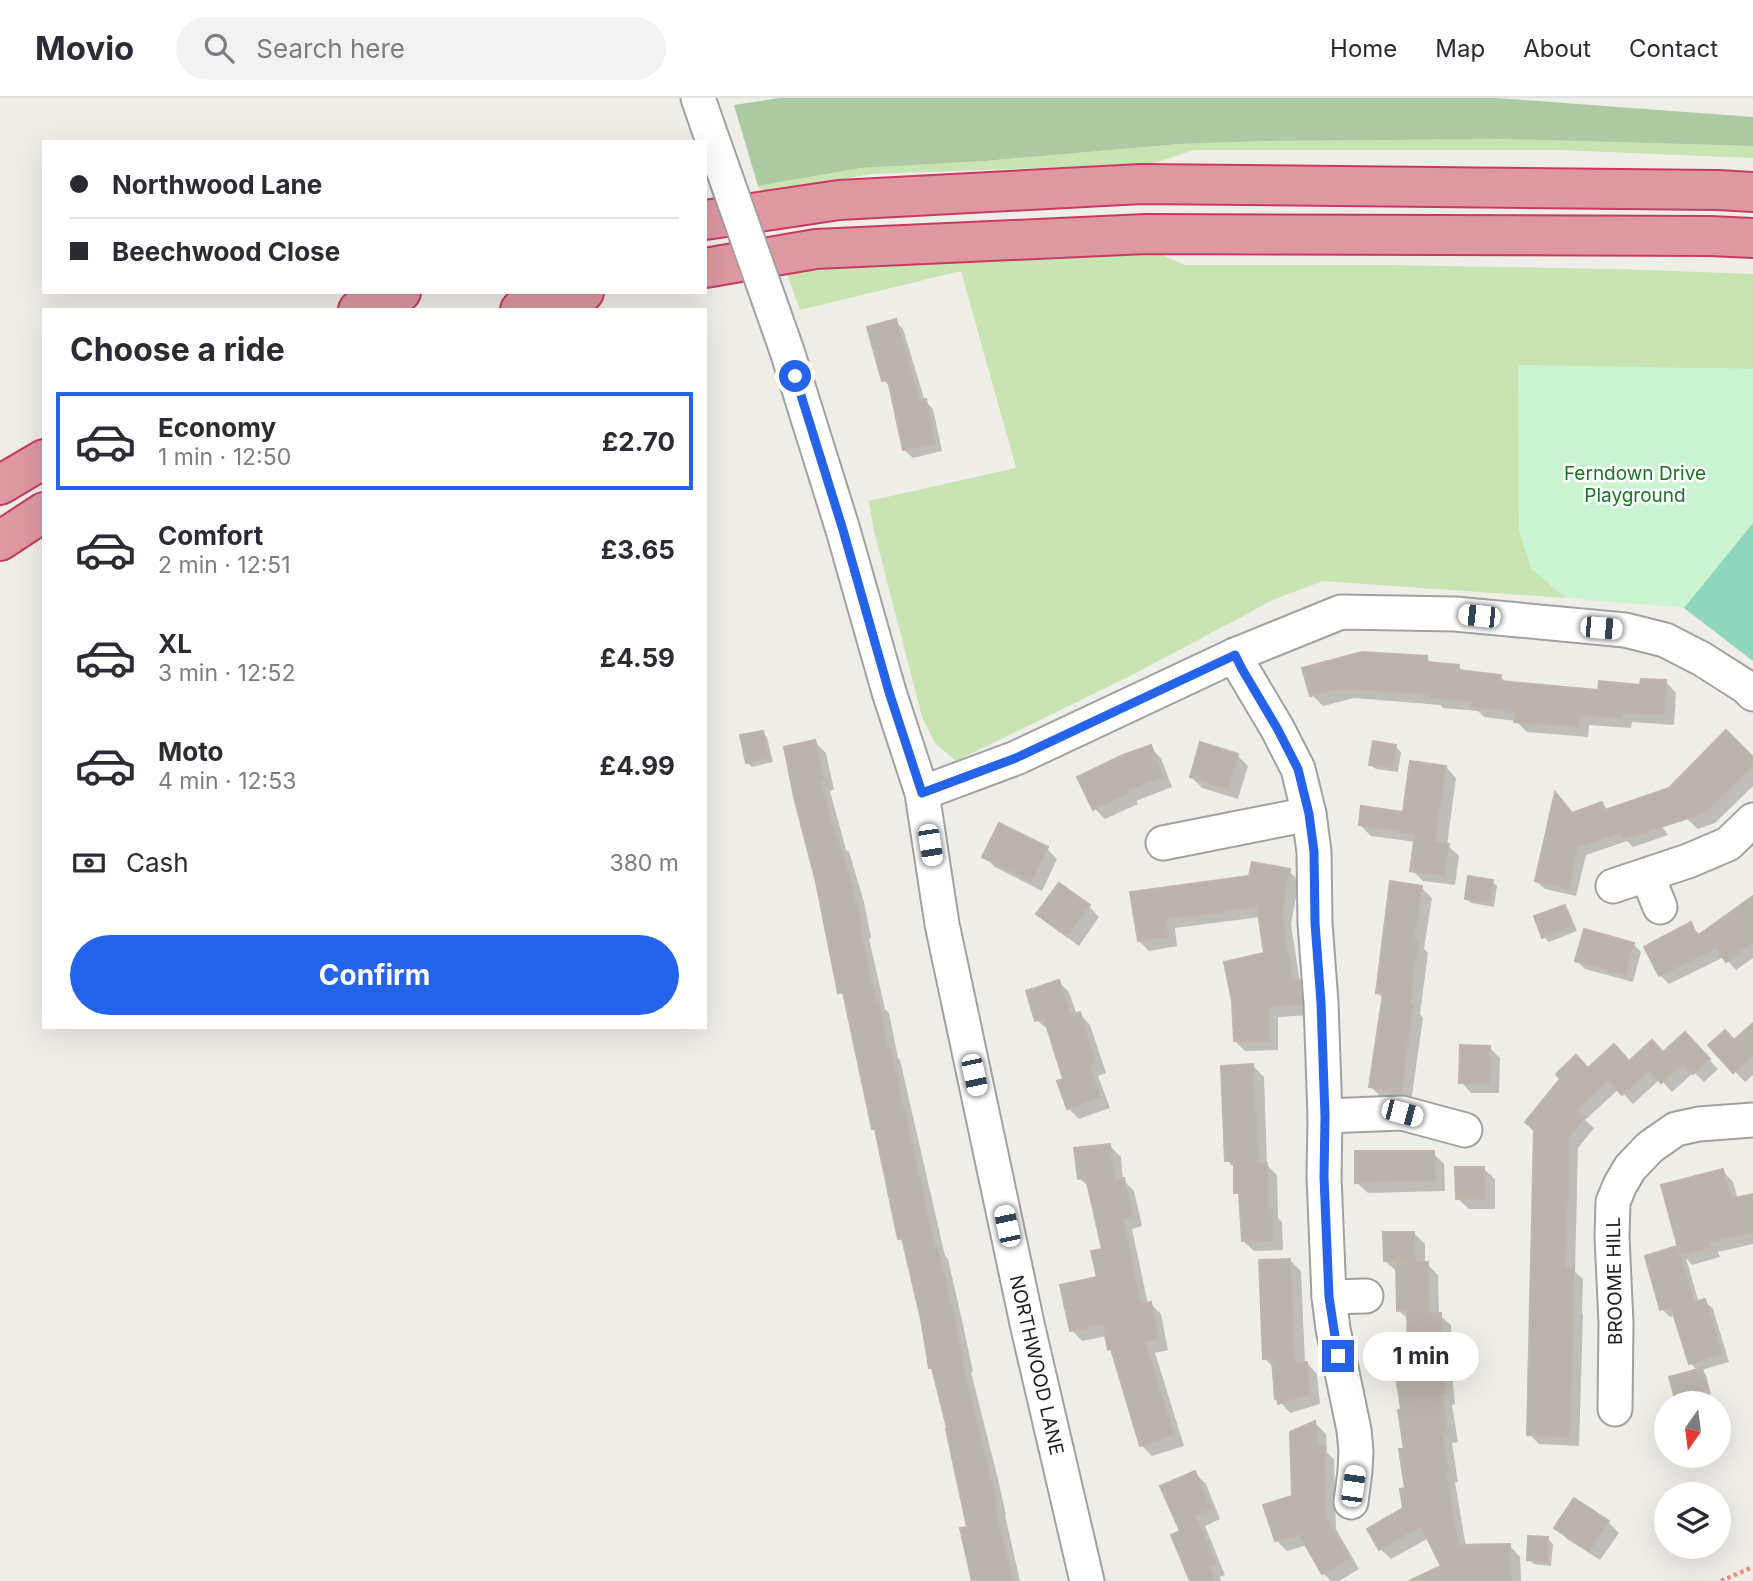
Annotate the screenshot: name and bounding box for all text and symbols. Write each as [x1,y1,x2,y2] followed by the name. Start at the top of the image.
[176,17,666,80] search box
[35,28,134,68] text: Movio
[200,29,238,67] icon: search
[256,33,405,64] text: Search here
[1330,34,1397,63] text: Home
[1435,34,1485,63] text: Map
[1523,34,1591,63] text: About
[1629,34,1718,63] text: Contact
[112,169,322,200] text: Northwood Lane
[112,236,340,267] text: Beechwood Close
[70,330,285,369] text: Choose a ride
[779,360,811,392] route start
[74,410,137,473] icon: car
[158,412,276,443] text: Economy
[602,426,675,457] text: £2.70
[158,443,291,471] text: 1 min · 12:50
[1564,462,1706,507] park label: Ferndown Drive Playground
[74,518,137,581] icon: car
[158,520,263,551] text: Comfort
[601,534,675,565] text: £3.65
[158,551,291,579] text: 2 min · 12:51
[1458,603,1501,629] car
[1580,616,1623,640] car
[74,626,137,689] icon: car
[158,628,192,659] text: XL
[600,642,675,673] text: £4.59
[158,659,296,687] text: 3 min · 12:52
[74,734,137,797] icon: car
[158,736,223,767] text: Moto
[600,750,675,781] text: £4.99
[158,767,296,795] text: 4 min · 12:53
[917,823,944,867] car
[70,844,108,882] icon: cash
[126,847,189,878] text: Cash
[609,849,679,877] text: 380 m
[70,935,679,1015] button: Confirm
[960,1052,989,1098] car
[1379,1097,1426,1129] car
[993,1203,1022,1249] car
[1602,1217,1627,1345] street label: BROOME HILL
[1005,1273,1068,1457] street label: NORTHWOOD LANE
[1362,1332,1478,1380] callout: 1 min
[1322,1340,1354,1372] route end
[1393,1342,1449,1370] text: 1 min
[1654,1391,1731,1468] north arrow
[1654,1391,1731,1559] map controls
[1340,1464,1367,1508] car
[1654,1482,1731,1559] button: layers

